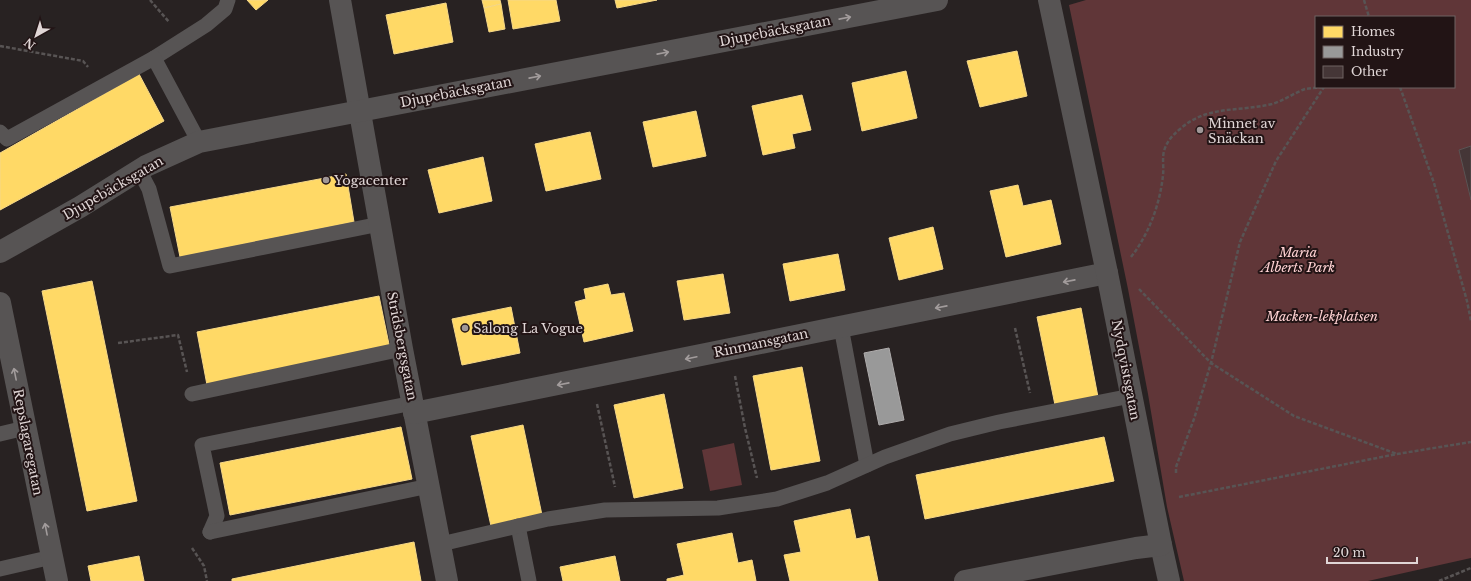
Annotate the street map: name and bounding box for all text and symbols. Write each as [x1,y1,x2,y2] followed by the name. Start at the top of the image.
[718,12,832,50] street label: Djupebäcksgatan
[838,13,851,21] one-way arrow
[16,16,56,56] north arrow
[1315,16,1455,88] legend
[1351,24,1395,39] text: Homes
[21,35,38,52] text: N
[1351,44,1404,59] text: Industry
[656,48,669,56] one-way arrow
[1351,64,1388,79] text: Other
[399,73,513,111] street label: Djupebäcksgatan
[528,73,541,81] one-way arrow
[1208,115,1276,147] place label: Minnet av Snäckan
[1195,125,1205,135] marker: Minnet av Snäckan
[60,152,166,224] street label: Djupebäcksgatan
[333,172,408,189] place label: Yogacenter
[321,175,331,185] marker: Yogacenter
[1259,244,1335,276] park label: Maria Alberts Park
[1063,277,1076,285] one-way arrow
[383,290,421,402] street label: Stridsbergsgatan
[935,303,948,311] one-way arrow
[1265,308,1378,325] park label: Macken-lekplatsen
[1108,318,1144,422] street label: Nydqvistsgatan
[473,320,583,337] place label: Salong La Vogue
[460,323,470,333] marker: Salong La Vogue
[712,325,810,361] street label: Rinmansgatan
[684,354,697,362] one-way arrow
[10,368,18,381] one-way arrow
[557,380,570,388] one-way arrow
[9,387,47,497] street label: Repslagaregatan
[42,523,50,536] one-way arrow
[1327,539,1417,565] scale bar
[1333,545,1365,560] text: 20 m

